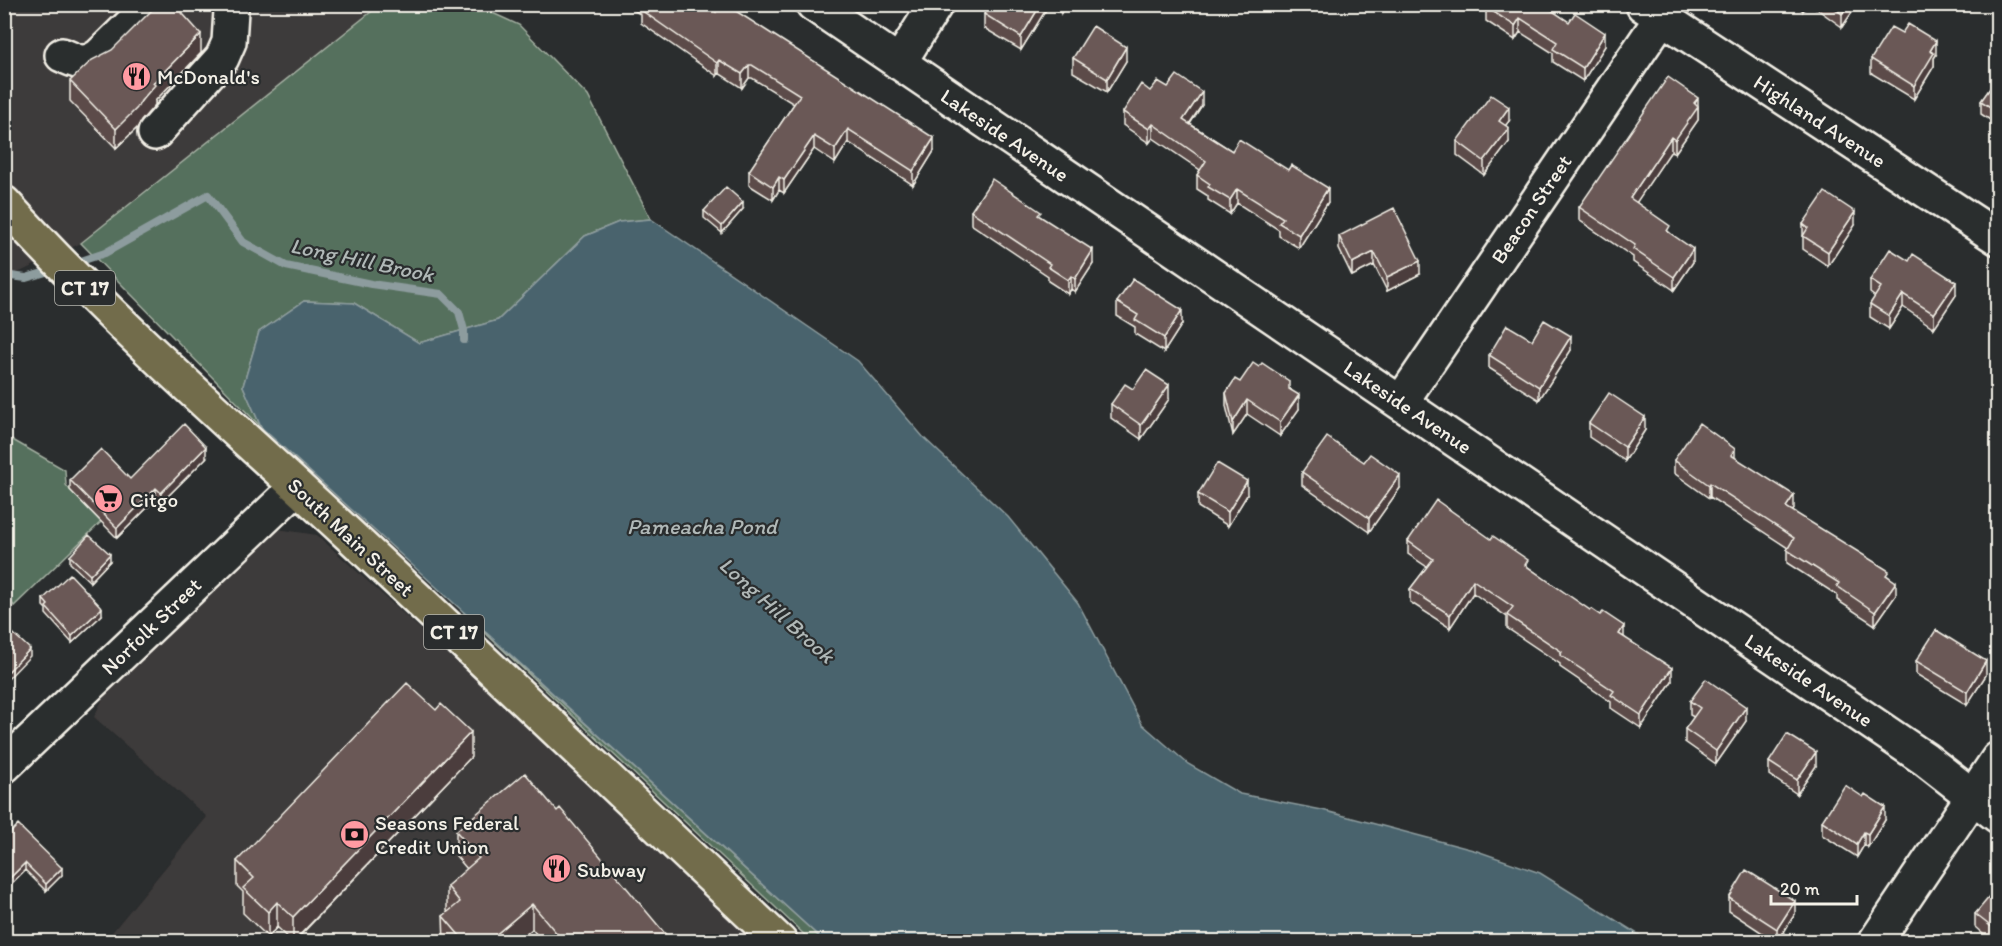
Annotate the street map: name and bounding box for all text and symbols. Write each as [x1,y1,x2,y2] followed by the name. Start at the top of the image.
[120,60,152,92] restaurant icon: McDonald's
[157,64,260,89] place label: McDonald's
[1749,69,1891,173] street label: Highland Avenue
[936,83,1074,187] street label: Lakeside Avenue
[1485,150,1577,268] street label: Beacon Street
[288,232,438,289] water label: Long Hill Brook
[55,271,115,305] road number: CT 17
[1339,355,1477,459] street label: Lakeside Avenue
[283,472,419,602] street label: South Main Street
[93,483,125,515] supermarket icon: Citgo
[130,487,178,512] place label: Citgo
[627,513,779,540] water label: Pameacha Pond
[714,551,841,670] water label: Long Hill Brook
[96,572,206,680] street label: Norfolk Street
[424,615,484,649] road number: CT 17
[1740,628,1878,732] street label: Lakeside Avenue
[375,810,519,859] place label: Seasons Federal Credit Union
[338,818,370,850] bank icon: Seasons Federal Credit Union
[540,853,572,885] restaurant icon: Subway
[577,857,646,882] place label: Subway
[1771,868,1856,906] scale bar
[1780,878,1820,900] text: 20 m

